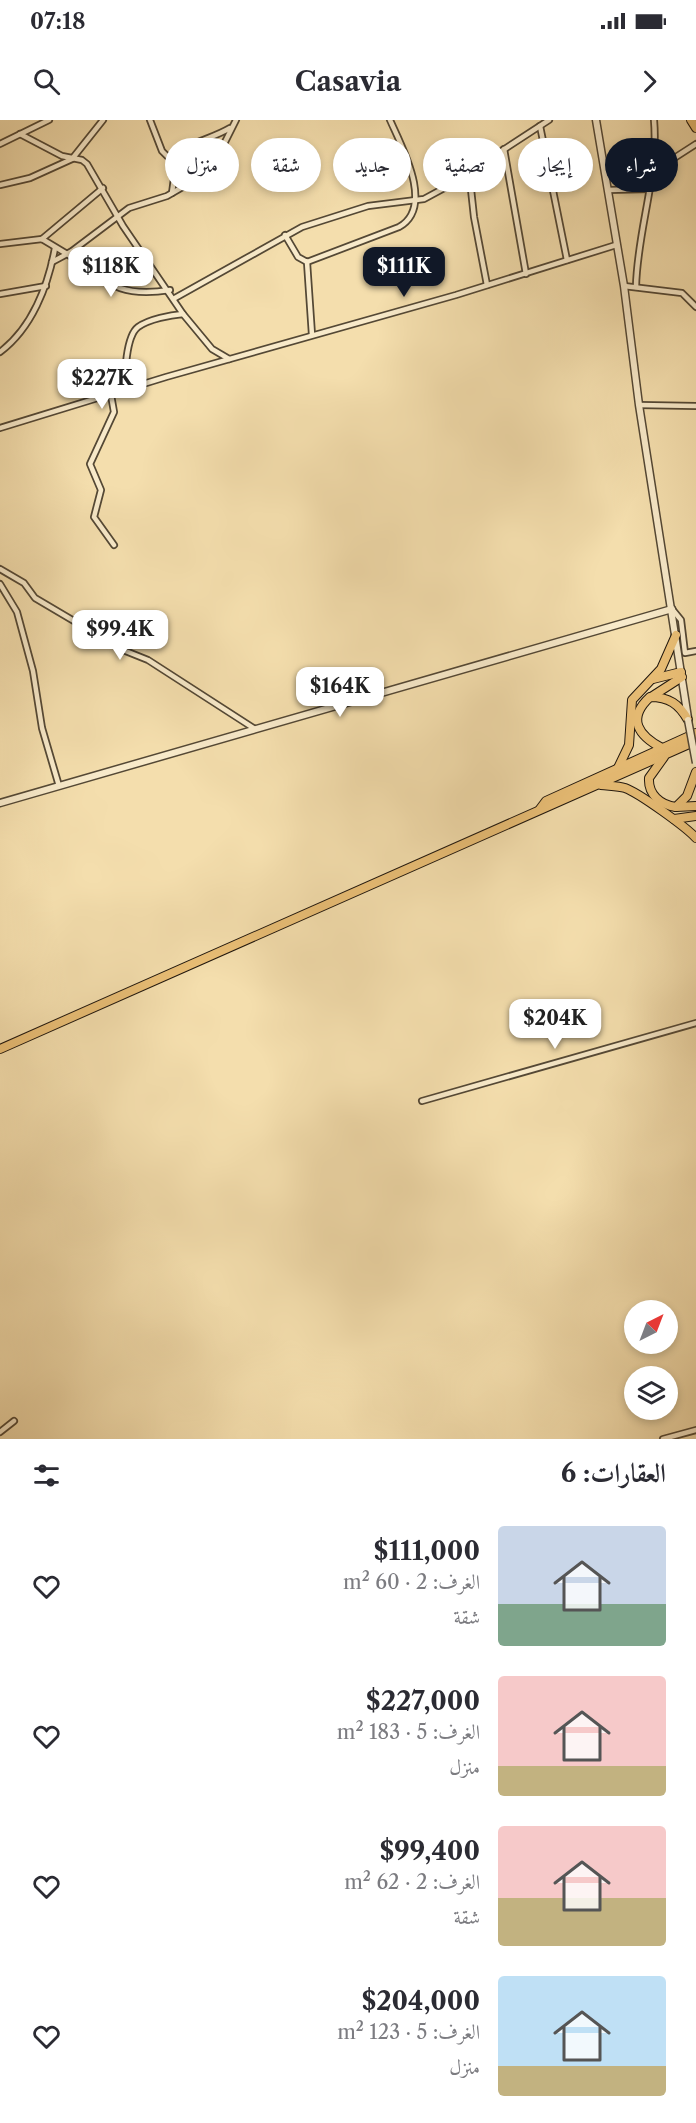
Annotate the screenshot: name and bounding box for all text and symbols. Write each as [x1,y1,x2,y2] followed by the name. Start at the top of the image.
[30,8,85,35] text: 07:18
[30,65,63,98] icon: search
[295,65,401,98] text: Casavia
[633,65,666,98] icon: forward
[165,138,239,192] chip: منزل
[251,138,321,192] chip: شقة
[333,138,411,192] chip: جديد
[423,138,506,192] chip: تصفية
[518,138,593,192] chip: إيجار
[605,138,678,192] chip: شراء
[69,247,153,298] pin: $118K
[362,247,446,298] pin: $111K
[82,254,140,278] text: $118K
[377,254,431,278] text: $111K
[60,359,144,410] pin: $227K
[71,366,133,390] text: $227K
[71,610,169,661] pin: $99.4K
[86,617,154,641] text: $99.4K
[298,667,382,718] pin: $164K
[310,674,370,698] text: $164K
[513,999,597,1050] pin: $204K
[523,1006,587,1030] text: $204K
[624,1300,678,1354] north arrow
[624,1300,678,1420] map controls
[624,1366,678,1420] button: layers
[561,1457,666,1489] text: العقارات: 6
[30,1459,63,1492] icon: filters
[374,1535,480,1567] text: $111,000
[546,1550,618,1622] icon: home
[30,1570,63,1603] icon: heart
[343,1570,480,1594] text: الغرف: 2 · 60 m²
[454,1605,480,1629] text: شقة
[366,1685,480,1717] text: $227,000
[546,1700,618,1772] icon: home
[30,1720,63,1753] icon: heart
[337,1720,480,1744] text: الغرف: 5 · 183 m²
[449,1755,480,1779] text: منزل
[380,1835,480,1867] text: $99,400
[546,1850,618,1922] icon: home
[30,1870,63,1903] icon: heart
[344,1870,480,1894] text: الغرف: 2 · 62 m²
[454,1905,480,1929] text: شقة
[362,1985,480,2017] text: $204,000
[546,2000,618,2072] icon: home
[30,2020,63,2053] icon: heart
[337,2020,480,2044] text: الغرف: 5 · 123 m²
[449,2055,480,2079] text: منزل

